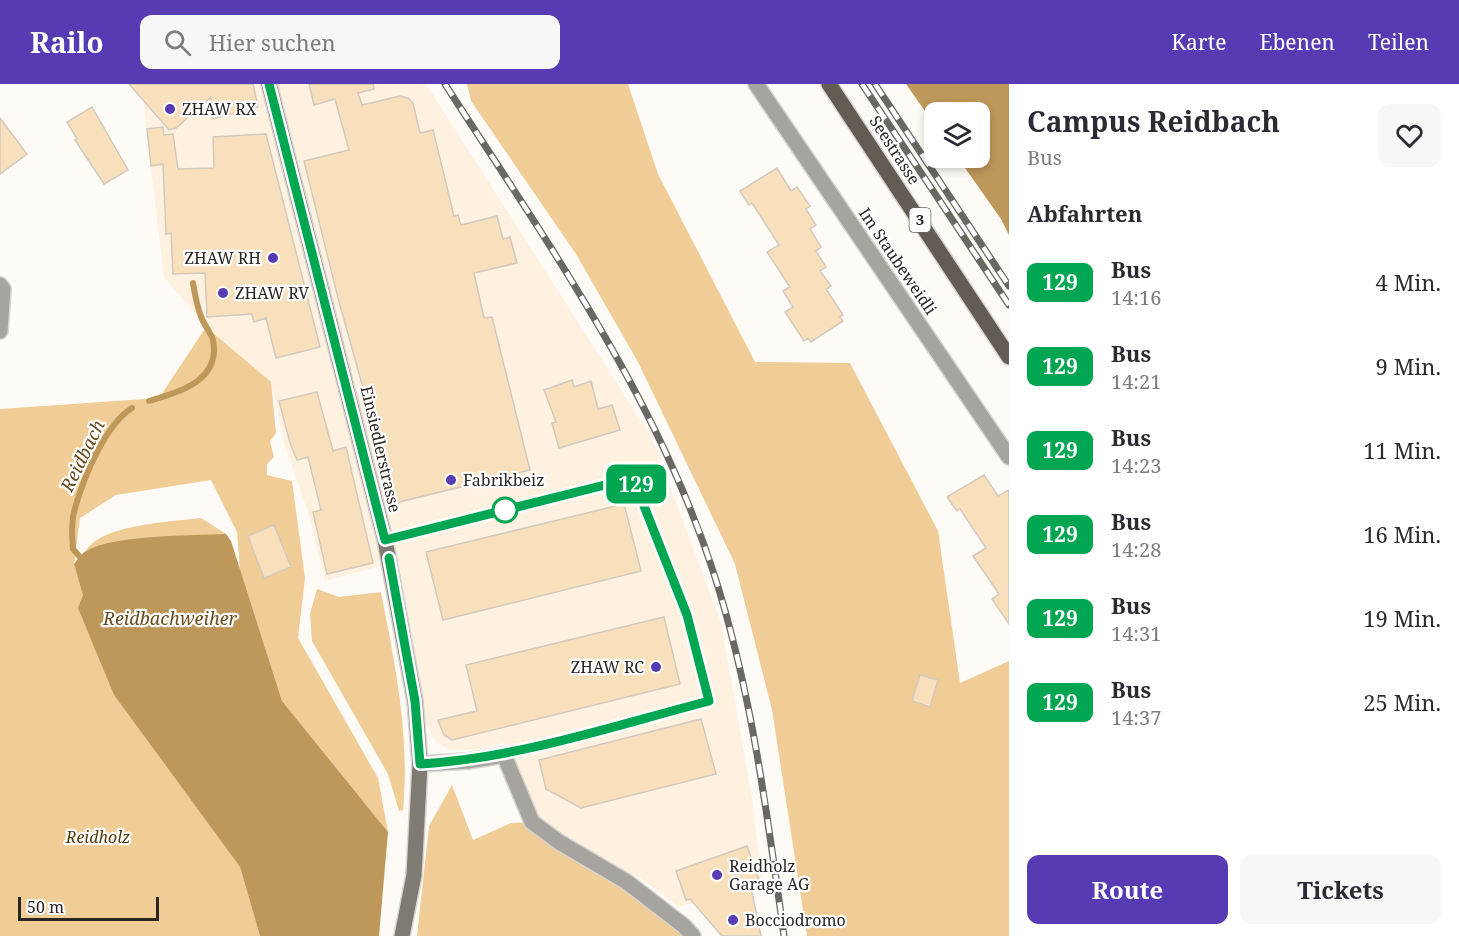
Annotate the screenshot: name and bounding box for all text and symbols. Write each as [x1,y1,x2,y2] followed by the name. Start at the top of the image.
[140,15,560,69] search box
[30,23,104,61] text: Railo
[161,26,194,59] icon: search
[209,27,336,57] text: Hier suchen
[1171,28,1226,56] text: Karte
[1259,28,1335,56] text: Ebenen
[1368,28,1429,56] text: Teilen
[182,98,257,120] place label: ZHAW RX
[163,102,177,116] marker: ZHAW RX
[924,102,990,168] map controls
[924,102,990,168] button: layers
[1027,102,1280,140] text: Campus Reidbach
[1378,104,1441,167] button: heart
[865,111,925,189] street label: Seestrasse
[1027,144,1062,171] text: Bus
[1027,198,1142,228] text: Abfahrten
[854,203,942,319] street label: Im Staubeweidli
[910,208,930,232] road number: 3
[185,247,261,269] place label: ZHAW RH
[266,251,280,265] marker: ZHAW RH
[1111,254,1151,284] text: Bus
[1376,267,1441,297] text: 4 Min.
[1042,268,1078,296] text: 129
[235,282,309,304] place label: ZHAW RV
[1111,284,1161,311] text: 14:16
[216,286,230,300] marker: ZHAW RV
[1111,338,1151,368] text: Bus
[1376,351,1441,381] text: 9 Min.
[1042,352,1078,380] text: 129
[1111,368,1161,395] text: 14:21
[356,384,406,514] street label: Einsiedlerstrasse
[54,416,110,496] water label: Reidbach
[1111,422,1151,452] text: Bus
[1363,435,1441,465] text: 11 Min.
[1042,436,1078,464] text: 129
[1111,452,1161,479] text: 14:23
[602,464,670,504] line badge: 129
[463,469,544,491] place label: Fabrikbeiz
[618,470,654,498] text: 129
[444,473,458,487] marker: Fabrikbeiz
[492,497,518,523] unlabelled marker
[1111,506,1151,536] text: Bus
[1363,519,1441,549] text: 16 Min.
[1042,520,1078,548] text: 129
[1111,536,1161,563] text: 14:28
[1111,590,1151,620] text: Bus
[1363,603,1441,633] text: 19 Min.
[1042,604,1078,632] text: 129
[102,606,238,630] water label: Reidbachweiher
[1111,620,1161,647] text: 14:31
[571,656,644,678] place label: ZHAW RC
[649,660,663,674] marker: ZHAW RC
[1111,674,1151,704] text: Bus
[1363,687,1441,717] text: 25 Min.
[1042,688,1078,716] text: 129
[1111,704,1161,731] text: 14:37
[65,826,130,848] park label: Reidholz
[729,855,810,895] place label: Reidholz Garage AG
[1027,855,1228,924] button: Route
[1240,855,1441,924] button: Tickets
[710,868,724,882] marker: Reidholz Garage AG
[18,894,159,922] scale bar
[27,896,64,918] text: 50 m
[745,909,846,931] place label: Bocciodromo
[726,913,740,927] marker: Bocciodromo

